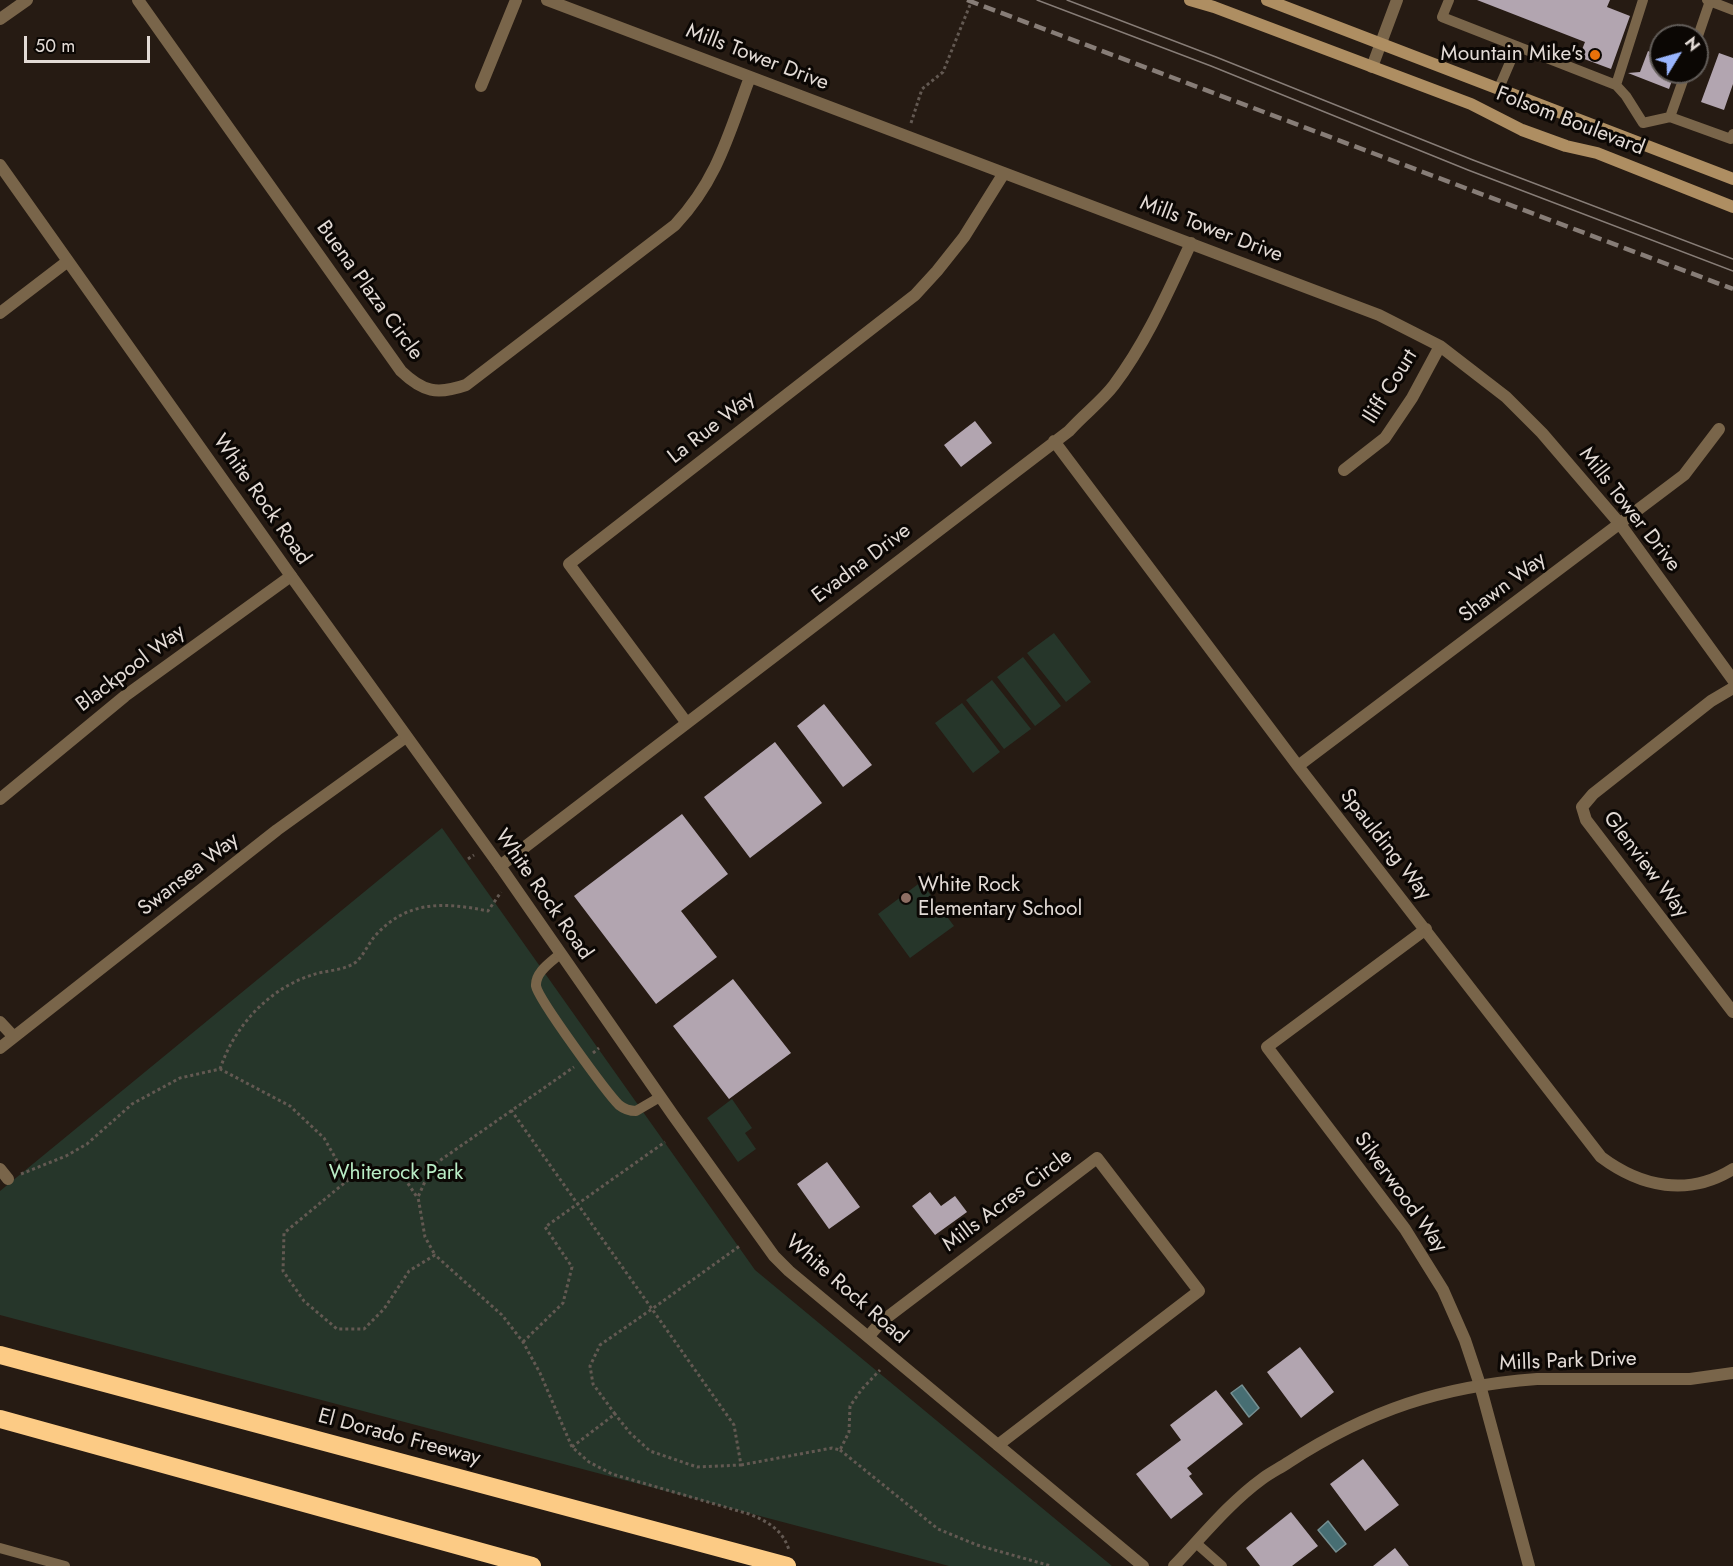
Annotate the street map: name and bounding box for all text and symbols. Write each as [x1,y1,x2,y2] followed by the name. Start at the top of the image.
[682,19,832,97] street label: Mills Tower Drive
[27,24,153,62] scale bar
[1649,24,1709,84] north arrow
[1679,32,1705,56] text: N
[35,33,75,59] text: 50 m
[1441,42,1583,68] place label: Mountain Mike's
[1588,48,1602,62] marker: Mountain Mike's
[1492,82,1648,162] street label: Folsom Boulevard
[1136,191,1286,269] street label: Mills Tower Drive
[310,216,428,366] street label: Buena Plaza Circle
[1358,345,1424,429] street label: Iliff Court
[663,386,761,470] street label: La Rue Way
[207,430,315,570] street label: White Rock Road
[1573,443,1685,577] street label: Mills Tower Drive
[808,519,916,609] street label: Evadna Drive
[1455,547,1551,629] street label: Shawn Way
[72,620,190,718] street label: Blackpool Way
[1334,784,1436,906] street label: Spaulding Way
[1597,807,1693,923] street label: Glenview Way
[489,825,597,965] street label: White Rock Road
[134,828,244,922] street label: Swansea Way
[918,873,1082,923] place label: White Rock Elementary School
[899,891,913,905] marker: White Rock Elementary School
[1348,1128,1452,1258] street label: Silverwood Way
[938,1144,1078,1258] street label: Mills Acres Circle
[329,1161,463,1187] park label: Whiterock Park
[780,1230,912,1350] street label: White Rock Road
[1499,1347,1637,1377] street label: Mills Park Drive
[315,1404,483,1472] street label: El Dorado Freeway

